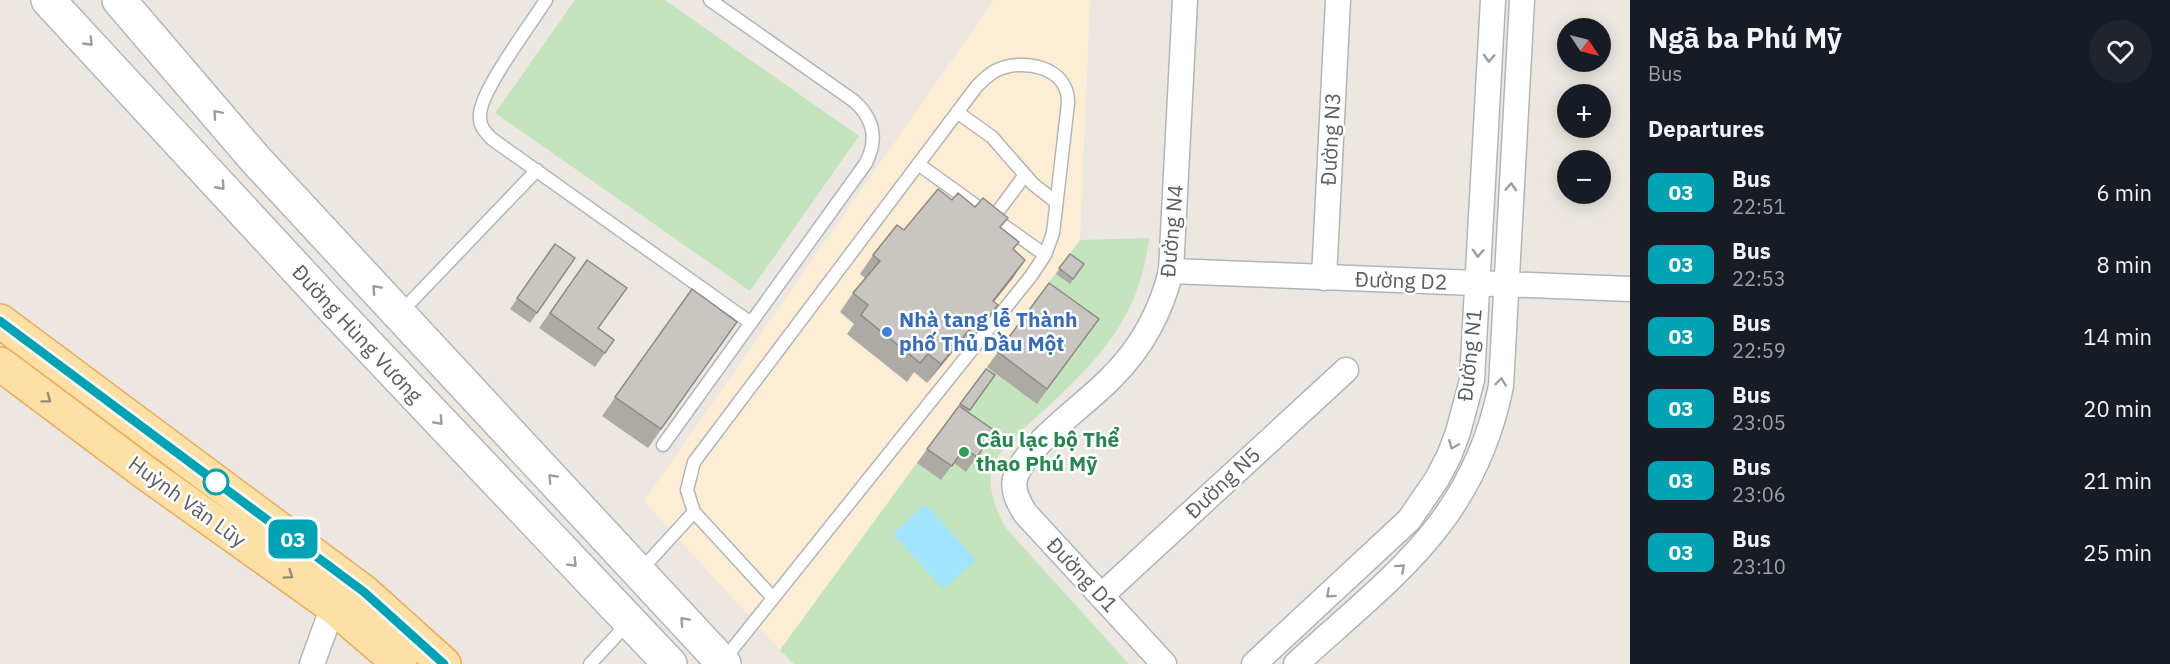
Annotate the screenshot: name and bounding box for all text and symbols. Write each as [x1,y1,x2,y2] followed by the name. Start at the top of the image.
[1557,18,1611,72] north arrow
[1557,18,1611,204] map controls
[1648,19,1842,56] text: Ngã ba Phú Mỹ
[2089,20,2152,83] button: heart
[81,35,92,46] one-way arrow
[1483,54,1496,63] one-way arrow
[1648,60,1682,87] text: Bus
[1557,84,1611,138] button: +
[1314,92,1346,186] street label: Đường N3
[213,110,224,121] one-way arrow
[1648,114,1764,143] text: Departures
[1557,150,1611,204] button: −
[1732,164,1771,193] text: Bus
[1668,178,1694,206] text: 03
[2096,178,2152,207] text: 6 min
[214,179,225,189] one-way arrow
[1153,183,1189,279] street label: Đường N4
[1505,183,1518,192] one-way arrow
[1732,193,1786,220] text: 22:51
[1732,236,1771,265] text: Bus
[1472,249,1485,258] one-way arrow
[1668,250,1694,278] text: 03
[2096,250,2152,279] text: 8 min
[286,258,429,409] street label: Đường Hùng Vương
[1354,264,1448,296] street label: Đường D2
[1732,265,1786,292] text: 22:53
[372,285,383,295] one-way arrow
[899,305,1078,357] place label: Nhà tang lễ Thành phố Thủ Dầu Một
[1450,307,1488,403] street label: Đường N1
[1732,308,1771,337] text: Bus
[1668,322,1694,350] text: 03
[2083,322,2152,351] text: 14 min
[880,325,894,339] marker: Nhà tang lễ Thành phố Thủ Dầu Một
[1732,337,1786,364] text: 22:59
[1494,377,1507,386] one-way arrow
[1732,380,1771,409] text: Bus
[40,392,51,403] one-way arrow
[1668,394,1694,422] text: 03
[2083,394,2152,423] text: 20 min
[1732,409,1786,436] text: 23:05
[432,414,443,425] one-way arrow
[976,425,1120,477] place label: Câu lạc bộ Thể thao Phú Mỹ
[1448,439,1460,450] one-way arrow
[1179,440,1266,524] street label: Đường N5
[957,445,971,459] marker: Câu lạc bộ Thể thao Phú Mỹ
[123,449,252,554] street label: Huỳnh Văn Lũy
[1732,452,1771,481] text: Bus
[1668,466,1694,494] text: 03
[2083,466,2152,495] text: 21 min
[203,469,229,495] unlabelled marker
[548,474,559,485] one-way arrow
[1732,481,1786,508] text: 23:06
[266,520,320,558] line badge: 03
[1732,524,1771,553] text: Bus
[280,525,306,553] text: 03
[1041,531,1125,618] street label: Đường D1
[1668,538,1694,566] text: 03
[2083,538,2152,567] text: 25 min
[1732,553,1786,580] text: 23:10
[566,556,577,566] one-way arrow
[1394,564,1404,575] one-way arrow
[283,568,294,579] one-way arrow
[1327,587,1337,598] one-way arrow
[680,617,691,628] one-way arrow

